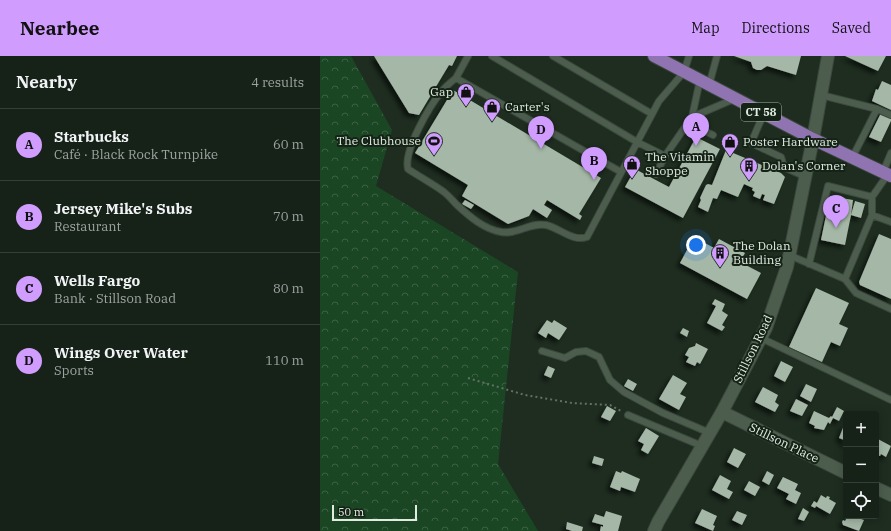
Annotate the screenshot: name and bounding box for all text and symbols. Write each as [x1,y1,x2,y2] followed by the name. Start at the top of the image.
[20,16,99,40] text: Nearbee
[691,19,720,37] text: Map
[742,19,810,37] text: Directions
[832,19,871,37] text: Saved
[16,71,77,93] text: Nearby
[251,74,304,91] text: 4 results
[456,82,476,107] shop icon: Gap
[430,84,453,99] place label: Gap
[482,97,502,122] shop icon: Carter's
[505,99,550,114] place label: Carter's
[741,103,781,121] road number: CT 58
[683,113,709,146] pin: A
[528,116,554,149] pin: D
[54,127,129,146] text: Starbucks
[424,131,444,156] sports icon: The Clubhouse
[720,132,740,157] shop icon: Poster Hardware
[337,133,421,148] place label: The Clubhouse
[743,134,838,149] place label: Poster Hardware
[24,136,34,153] text: A
[273,136,304,153] text: 60 m
[54,146,218,163] text: Café · Black Rock Turnpike
[581,147,607,180] pin: B
[645,149,715,178] place label: The Vitamin Shoppe
[622,154,642,179] shop icon: The Vitamin Shoppe
[739,156,759,181] building icon: Dolan's Corner
[762,158,846,173] place label: Dolan's Corner
[823,195,849,228] pin: C
[54,199,192,218] text: Jersey Mike's Subs
[24,208,34,225] text: B
[273,208,304,225] text: 70 m
[54,218,121,235] text: Restaurant
[686,235,706,255] your location
[733,238,791,267] place label: The Dolan Building
[710,243,730,268] building icon: The Dolan Building
[54,271,140,290] text: Wells Fargo
[25,280,33,297] text: C
[273,280,304,297] text: 80 m
[54,290,176,307] text: Bank · Stillson Road
[730,312,776,385] street label: Stillson Road
[54,343,188,362] text: Wings Over Water
[24,352,34,369] text: D
[265,352,304,369] text: 110 m
[54,362,94,379] text: Sports
[843,411,879,519] map controls
[843,411,879,447] button: +
[747,419,821,466] street label: Stillson Place
[843,447,879,483] button: −
[843,483,879,519] button: locate
[332,503,417,522] scale bar
[338,505,364,519] text: 50 m

